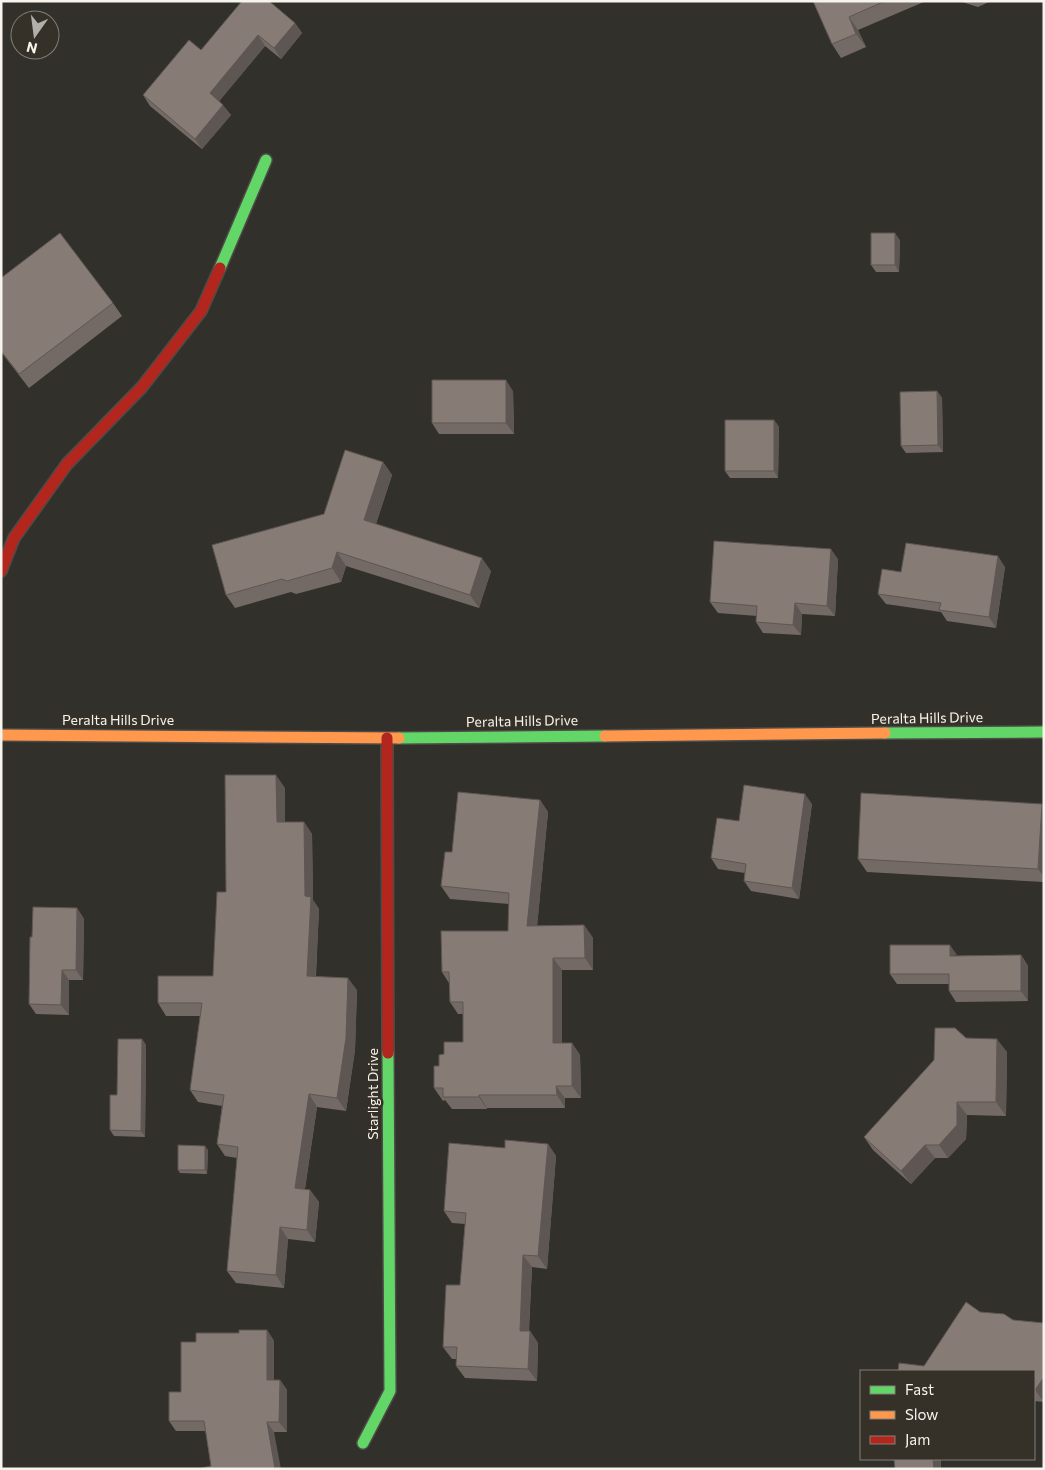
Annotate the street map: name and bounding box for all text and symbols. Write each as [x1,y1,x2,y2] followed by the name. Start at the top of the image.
[10,10,60,60] north arrow
[25,39,39,58] text: N
[871,708,983,727] street label: Peralta Hills Drive
[62,711,174,728] street label: Peralta Hills Drive
[466,711,578,730] street label: Peralta Hills Drive
[364,1048,381,1140] street label: Starlight Drive
[860,1370,1035,1460] legend
[905,1380,934,1398] text: Fast
[905,1405,938,1423] text: Slow
[905,1430,930,1448] text: Jam

